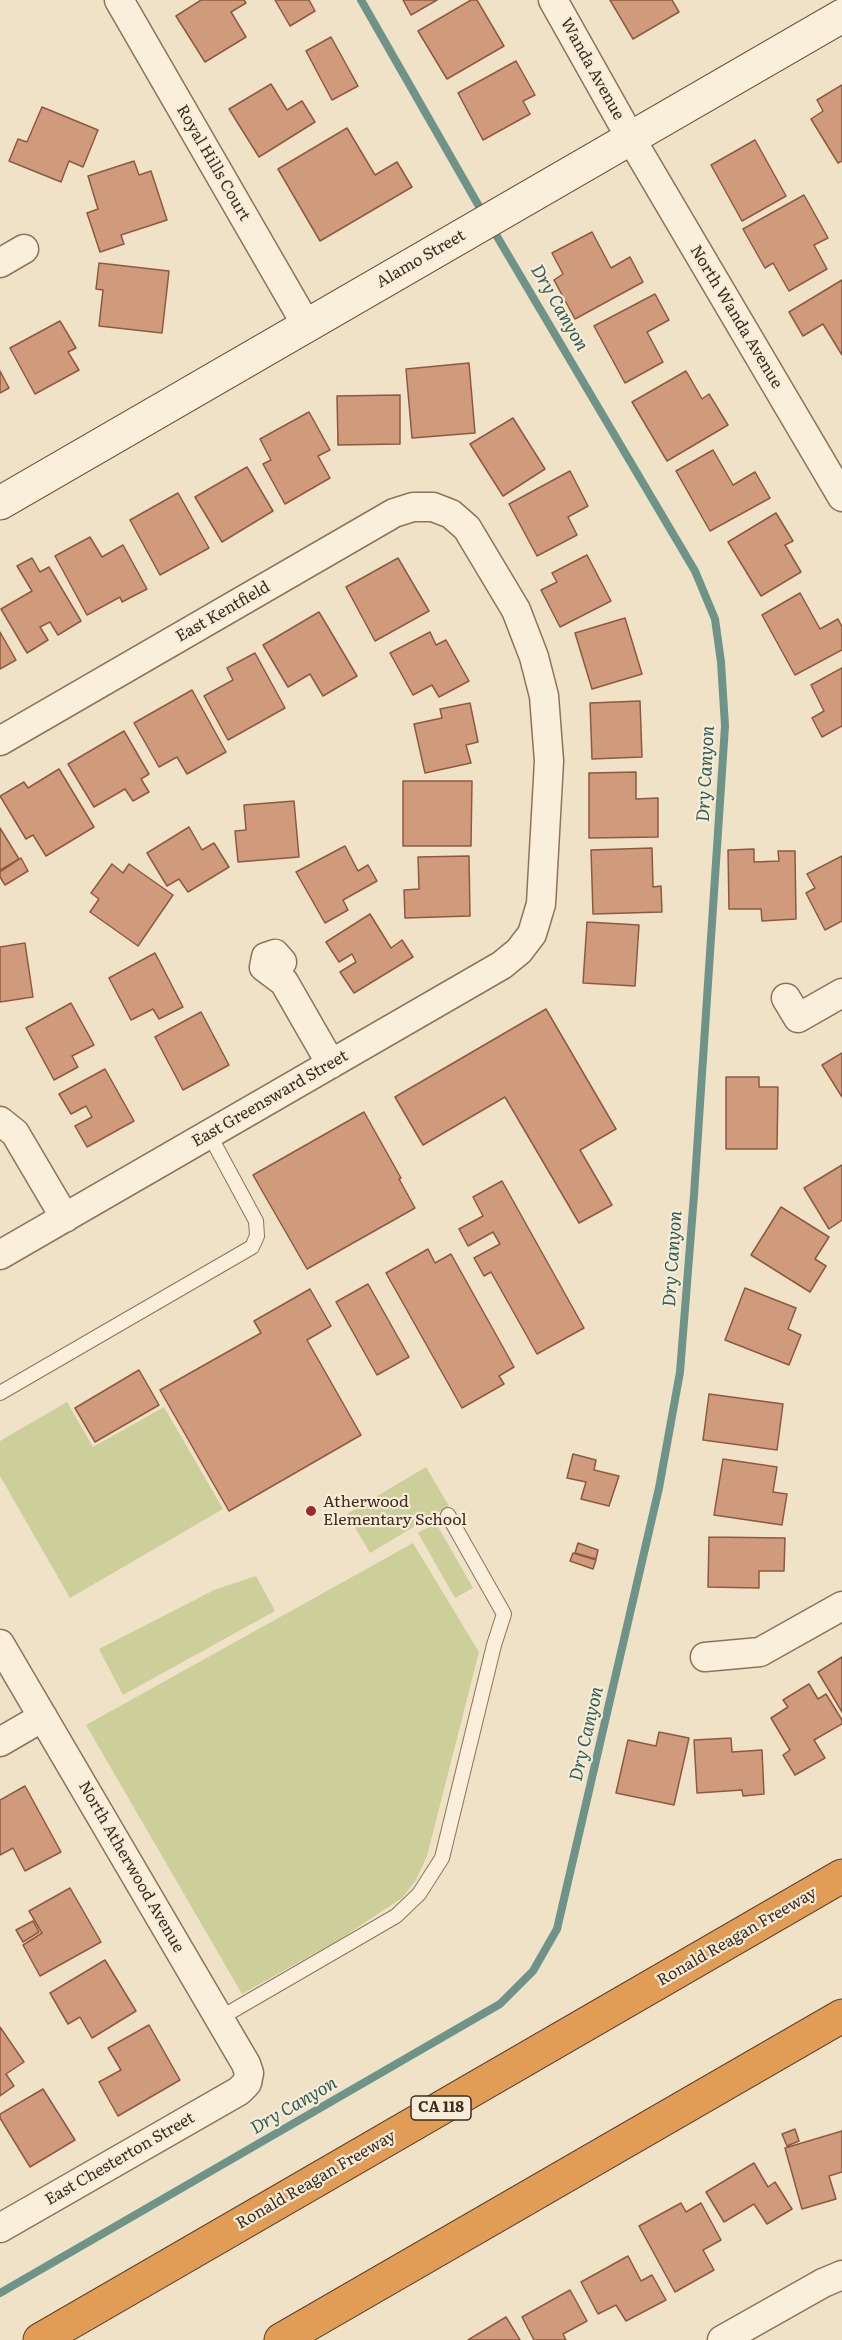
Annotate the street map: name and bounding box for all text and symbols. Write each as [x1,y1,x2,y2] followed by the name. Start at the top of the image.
[556,14,628,124] street label: Wanda Avenue
[172,101,254,225] street label: Royal Hills Court
[373,226,469,292] street label: Alamo Street
[686,242,786,392] street label: North Wanda Avenue
[526,261,592,355] water label: Dry Canyon
[173,577,273,647] street label: East Kentfield
[693,725,719,823] water label: Dry Canyon
[188,1046,352,1152] street label: East Greensward Street
[659,1210,687,1308] water label: Dry Canyon
[323,1492,467,1530] place label: Atherwood Elementary School
[304,1504,318,1518] marker: Atherwood Elementary School
[566,1685,608,1783] water label: Dry Canyon
[74,1778,188,1956] street label: North Atherwood Avenue
[654,1883,820,1991] street label: Ronald Reagan Freeway
[247,2073,341,2139] water label: Dry Canyon
[411,2096,471,2120] road number: CA 118
[42,2108,198,2210] street label: East Chesterton Street
[233,2126,399,2234] street label: Ronald Reagan Freeway

